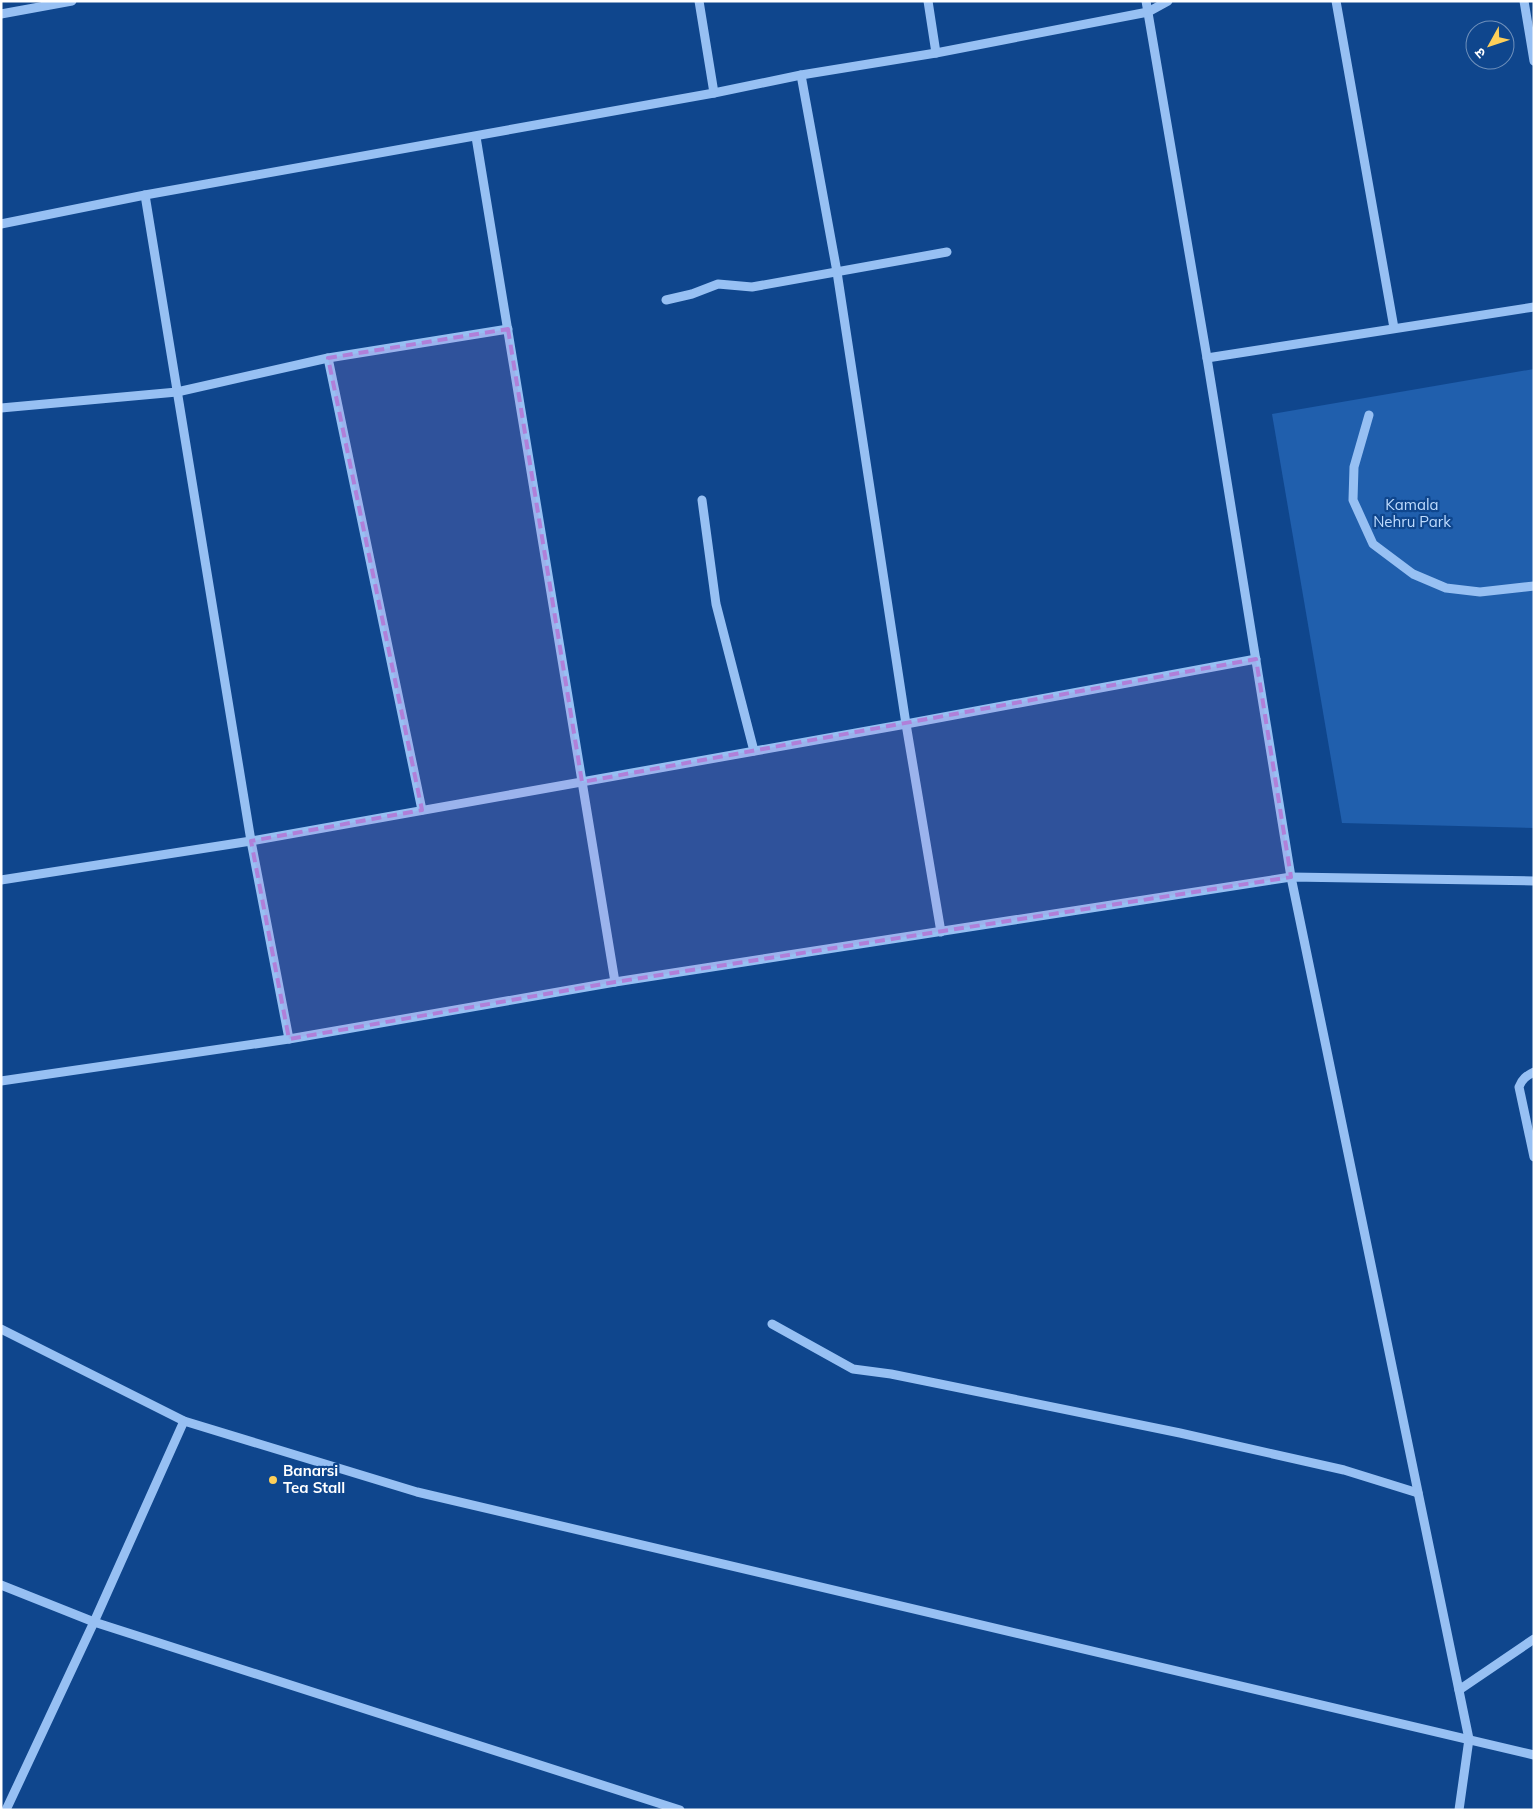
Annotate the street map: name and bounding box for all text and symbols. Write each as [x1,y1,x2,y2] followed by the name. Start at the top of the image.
[1465,20,1515,70] north arrow
[1470,44,1490,62] text: उ
[1373,495,1451,531] park label: Kamala Nehru Park
[283,1461,345,1497] place label: Banarsi Tea Stall
[267,1474,279,1486] marker: Banarsi Tea Stall

